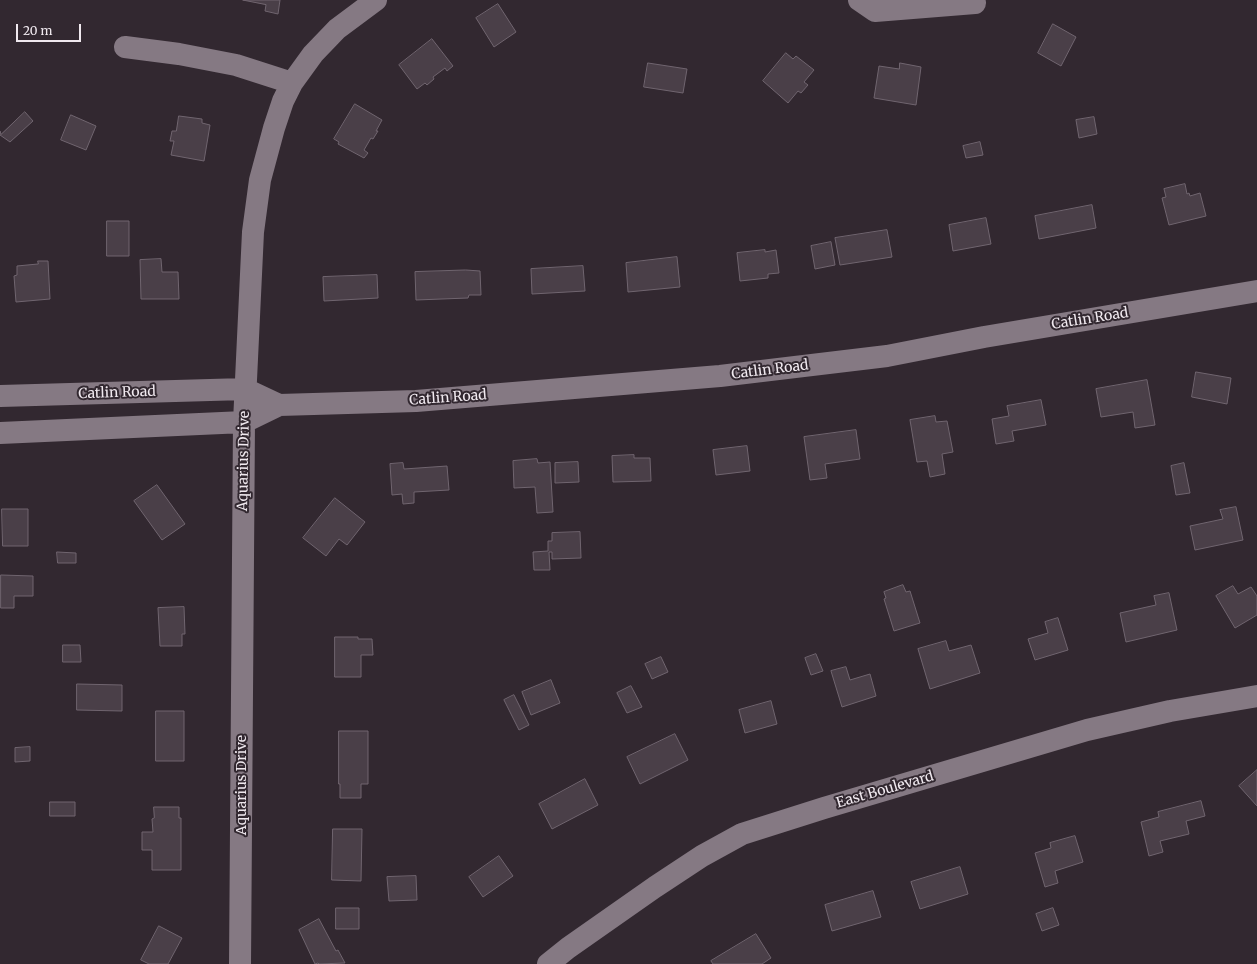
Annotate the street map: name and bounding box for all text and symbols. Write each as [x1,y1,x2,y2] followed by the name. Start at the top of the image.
[18,16,83,42] scale bar
[23,23,52,38] text: 20 m
[1050,305,1130,333] street label: Catlin Road
[730,357,810,383] street label: Catlin Road
[78,383,156,403] street label: Catlin Road
[409,387,487,409] street label: Catlin Road
[235,411,253,511] street label: Aquarius Drive
[234,735,250,835] street label: Aquarius Drive
[834,768,936,812] street label: East Boulevard

